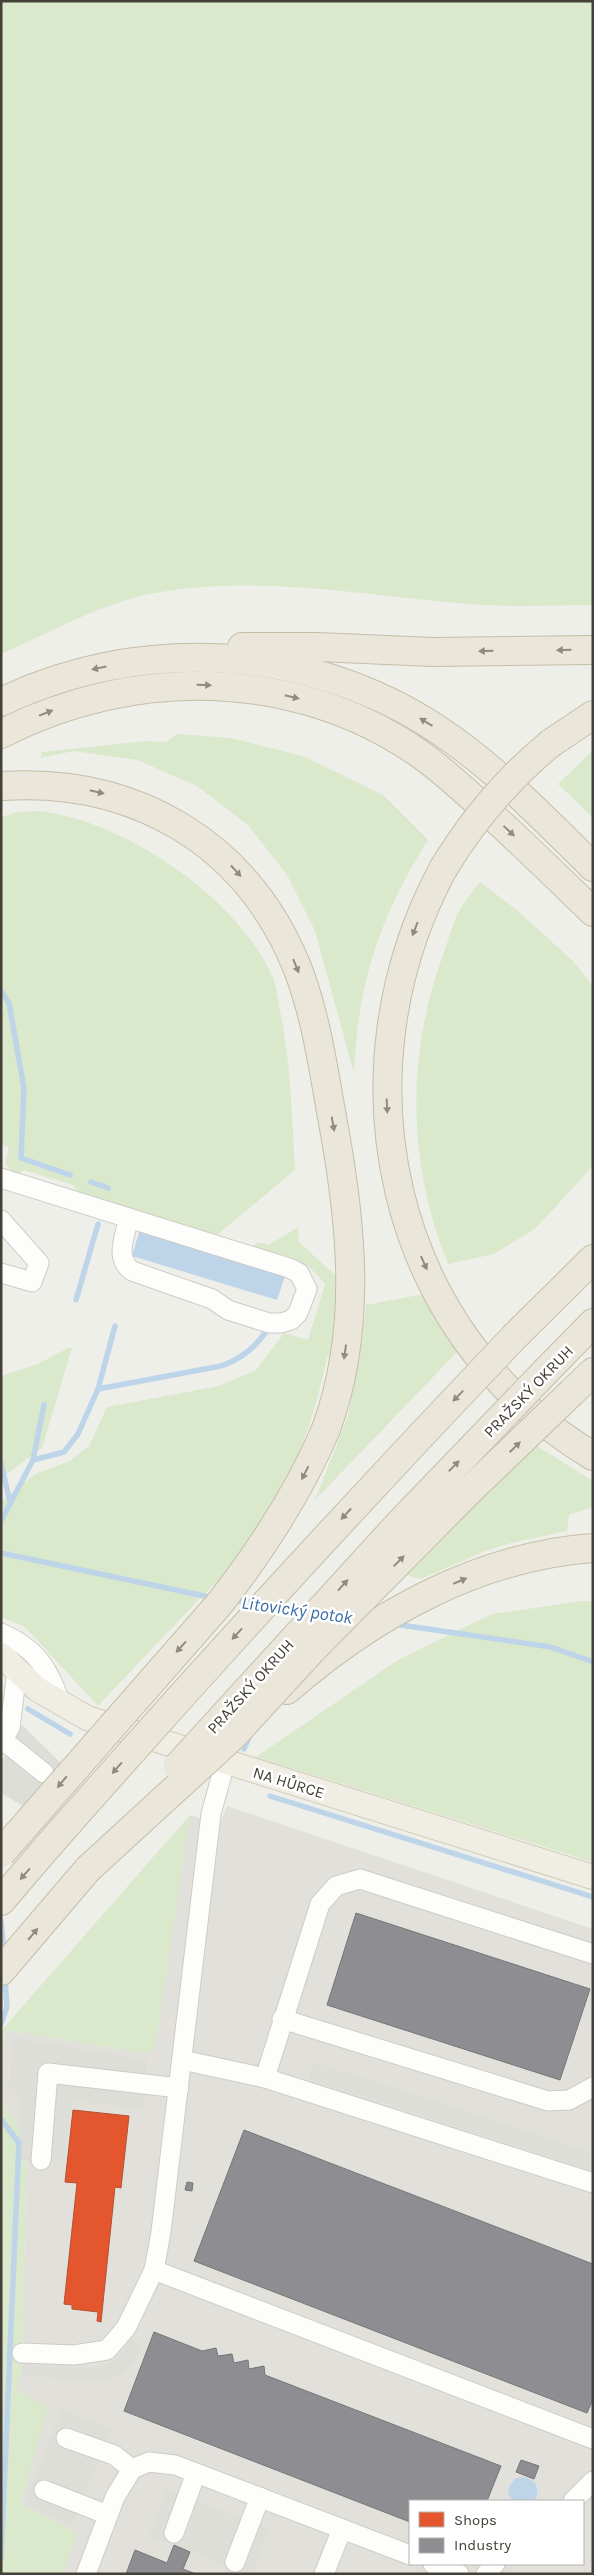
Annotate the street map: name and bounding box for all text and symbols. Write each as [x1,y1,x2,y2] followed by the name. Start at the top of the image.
[556,646,572,654] one-way arrow
[478,647,494,655] one-way arrow
[91,664,107,672] one-way arrow
[197,682,213,690] one-way arrow
[284,693,299,701] one-way arrow
[38,709,53,717] one-way arrow
[419,718,432,727] one-way arrow
[89,788,104,796] one-way arrow
[502,825,514,837] one-way arrow
[230,864,242,876] one-way arrow
[411,922,419,937] one-way arrow
[292,959,300,974] one-way arrow
[383,1098,391,1114] one-way arrow
[330,1116,338,1132] one-way arrow
[421,1256,429,1270] one-way arrow
[480,1341,577,1441] street label: PRAŽSKÝ OKRUH
[341,1345,349,1361] one-way arrow
[452,1390,464,1402] one-way arrow
[509,1441,521,1453] one-way arrow
[448,1461,460,1473] one-way arrow
[301,1466,309,1480] one-way arrow
[341,1507,352,1520] one-way arrow
[393,1555,405,1567] one-way arrow
[453,1576,467,1584] one-way arrow
[337,1578,348,1591] one-way arrow
[240,1591,355,1629] water label: Litovický potok
[231,1627,243,1639] one-way arrow
[203,1635,298,1737] street label: PRAŽSKÝ OKRUH
[175,1641,187,1653] one-way arrow
[111,1761,123,1773] one-way arrow
[251,1763,327,1802] street label: NA HŮRCE
[57,1776,68,1788] one-way arrow
[19,1867,31,1879] one-way arrow
[27,1928,38,1941] one-way arrow
[409,2500,584,2565] legend
[454,2511,497,2529] text: Shops
[454,2536,511,2554] text: Industry

